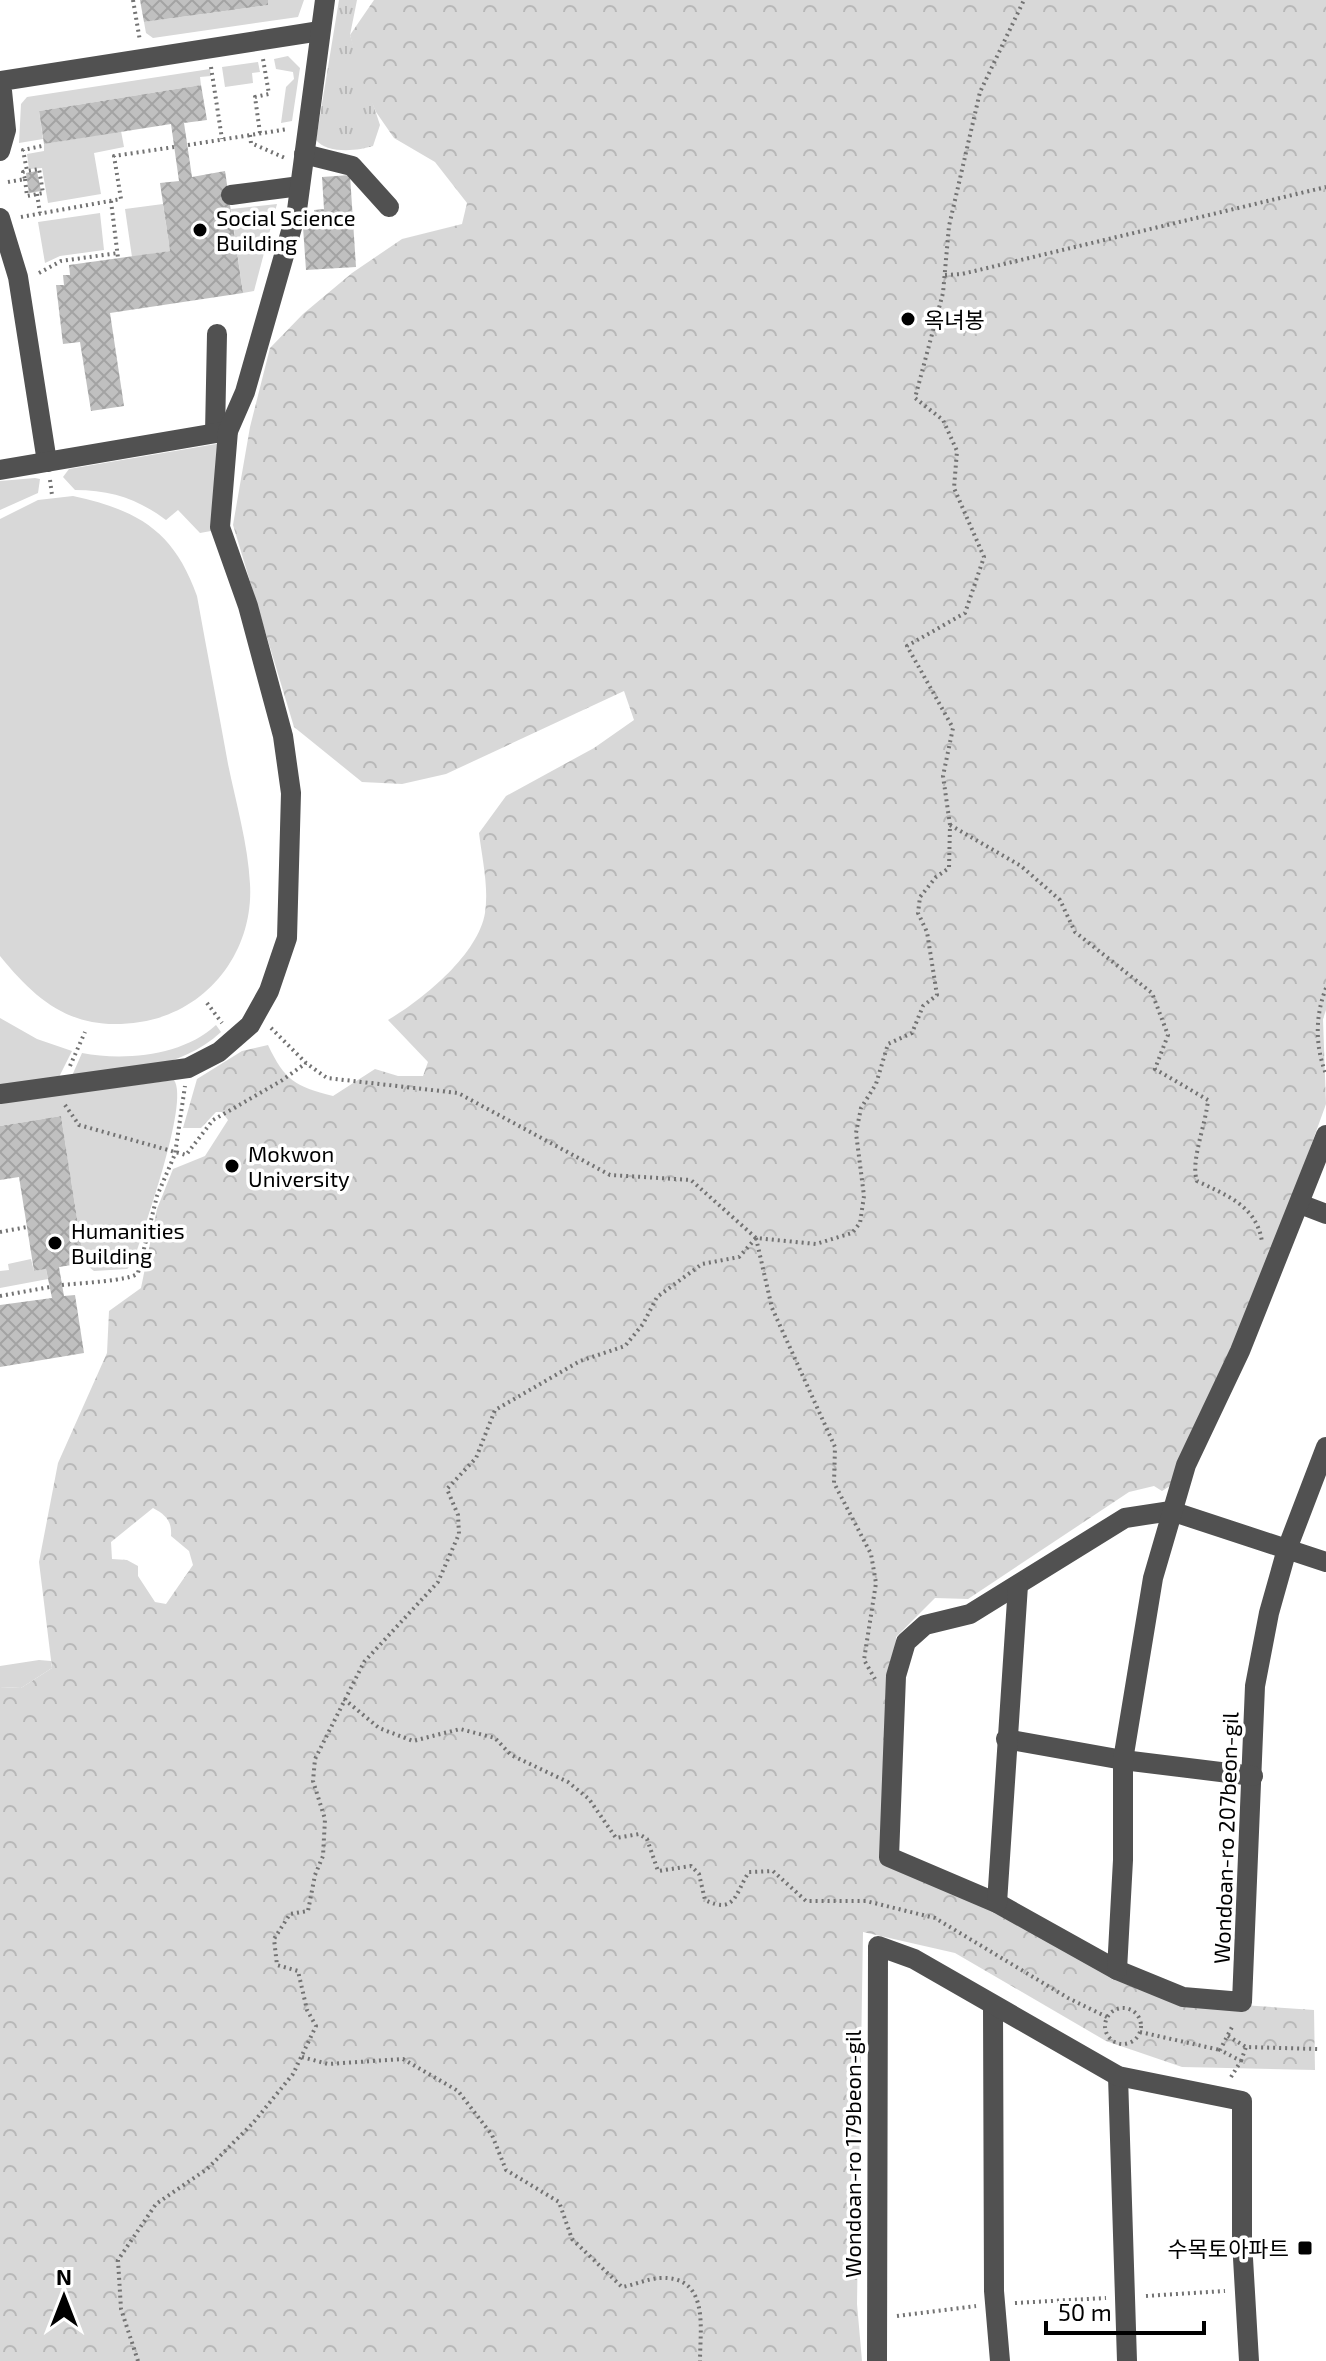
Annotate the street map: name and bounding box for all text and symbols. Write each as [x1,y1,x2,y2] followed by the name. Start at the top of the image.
[216,204,356,255] place label: Social Science Building
[191,221,209,239] marker: Social Science Building
[924,306,985,332] place label: 옥녀봉
[899,310,917,328] marker: 옥녀봉
[248,1140,350,1191] place label: Mokwon University
[223,1157,241,1175] marker: Mokwon University
[71,1217,185,1268] place label: Humanities Building
[46,1234,64,1252] marker: Humanities Building
[1208,1711,1242,1964] street label: Wondoan-ro 207beon-gil
[839,2030,865,2278] street label: Wondoan-ro 179beon-gil
[1168,2235,1289,2261] place label: 수목토아파트
[1296,2239,1314,2257] marker: 수목토아파트
[24,2257,104,2337] north arrow
[56,2263,72,2289] text: N
[1046,2285,1204,2335] scale bar
[1058,2297,1112,2326] text: 50 m

